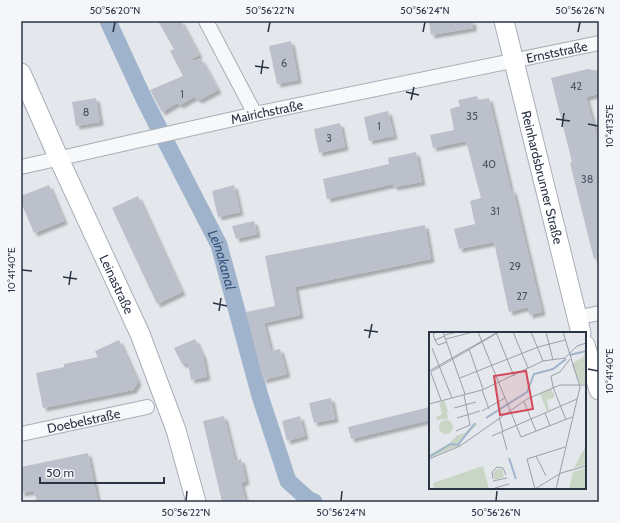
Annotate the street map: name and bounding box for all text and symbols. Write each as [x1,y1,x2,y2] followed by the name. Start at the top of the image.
[90,4,140,17] text: 50°56'20"N
[246,4,294,17] text: 50°56'22"N
[400,4,450,17] text: 50°56'24"N
[555,4,605,17] text: 50°56'26"N
[525,38,589,66] street label: Ernststraße
[281,56,287,70] house number: 6
[570,79,582,93] house number: 42
[180,87,184,101] house number: 1
[229,96,305,127] street label: Mairichstraße
[603,104,616,148] text: 10°41'35"E
[83,105,89,119] house number: 8
[466,109,478,123] house number: 35
[518,109,567,246] street label: Reinhardsbrunner Straße
[377,119,381,133] house number: 1
[326,131,332,145] house number: 3
[482,157,496,171] house number: 40
[581,172,593,186] house number: 38
[490,204,500,218] house number: 31
[204,227,240,292] water label: Leinakanal
[5,247,18,292] text: 10°41'40"E
[96,252,138,317] street label: Leinastraße
[509,259,521,273] house number: 29
[516,289,528,303] house number: 27
[429,332,586,489] inset map
[603,348,616,393] text: 10°41'40"E
[46,405,122,436] street label: Doebelstraße
[40,459,164,485] scale bar
[46,465,74,480] text: 50 m
[162,506,210,519] text: 50°56'22"N
[316,506,366,519] text: 50°56'24"N
[471,506,521,519] text: 50°56'26"N

